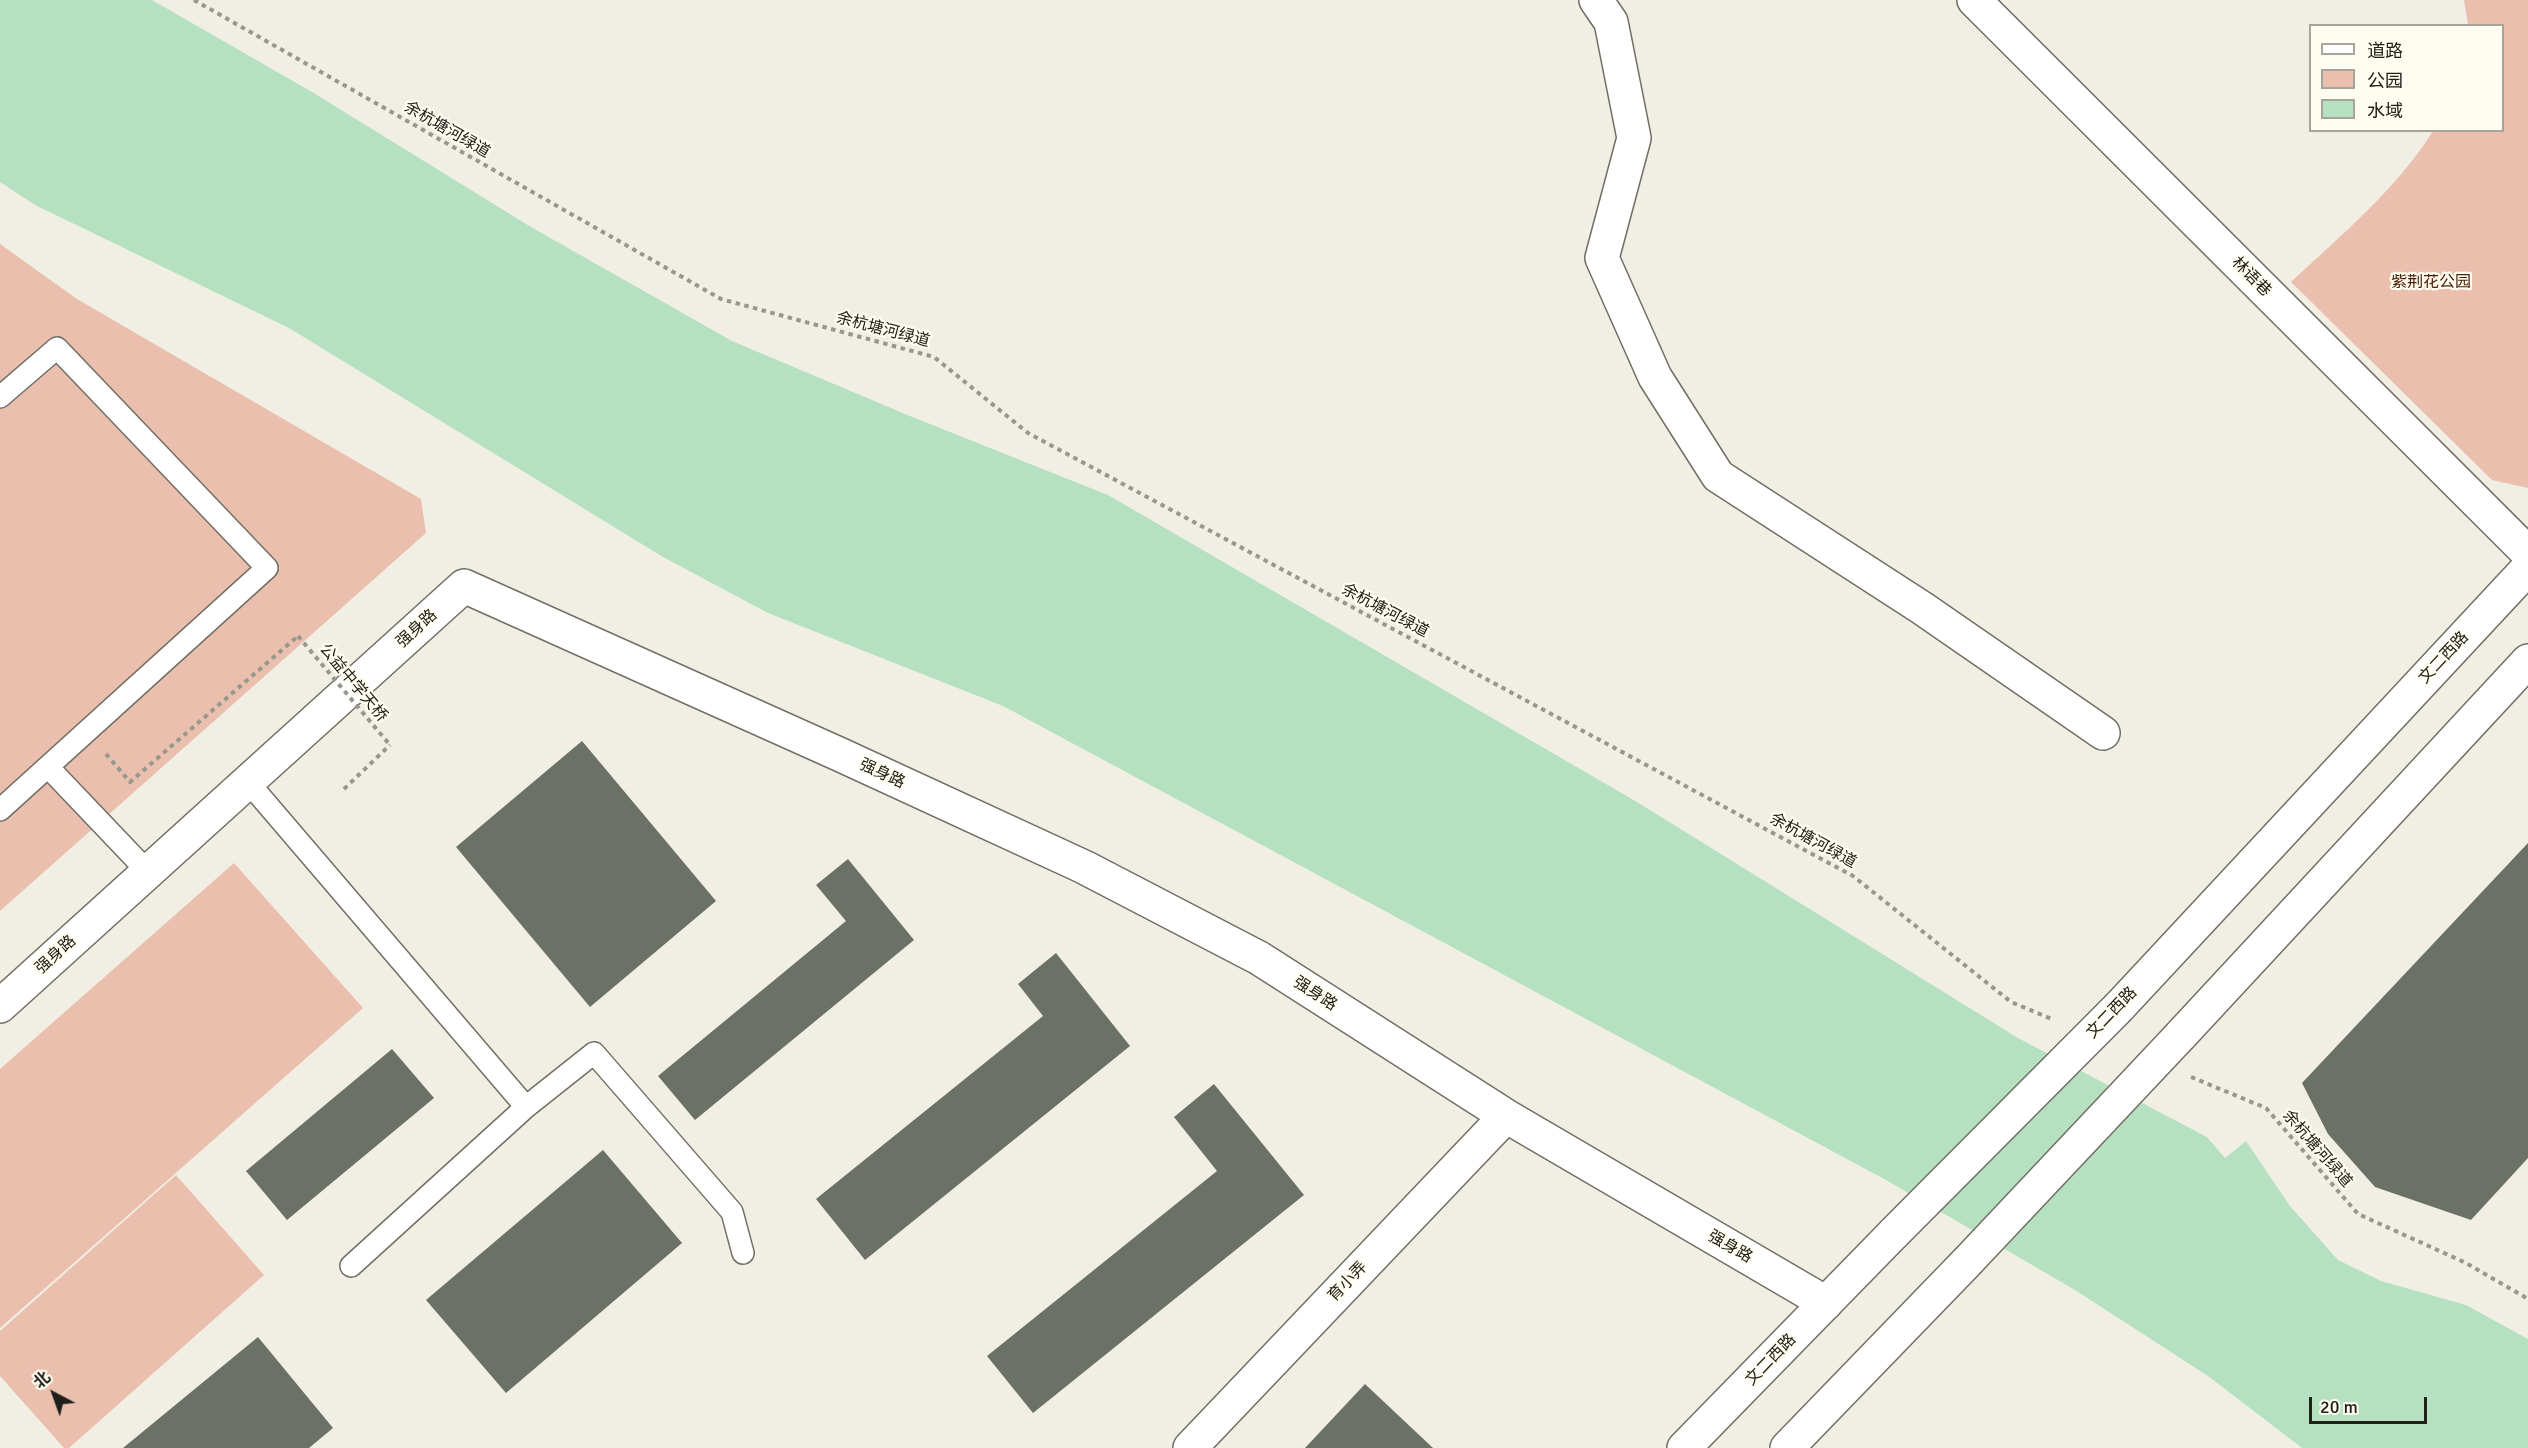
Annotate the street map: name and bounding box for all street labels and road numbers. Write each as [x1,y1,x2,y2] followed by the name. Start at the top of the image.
[401,98,493,162] street label: 余杭塘河绿道
[2227,253,2275,301] street label: 林语巷
[834,308,932,352] street label: 余杭塘河绿道
[1338,580,1432,642] street label: 余杭塘河绿道
[393,606,441,652] street label: 强身路
[2415,628,2473,688] street label: 文二西路
[315,640,391,726] street label: 公益中学天桥
[856,755,908,793] street label: 强身路
[1766,809,1860,873] street label: 余杭塘河绿道
[32,932,80,978] street label: 强身路
[1290,973,1340,1015] street label: 强身路
[2083,983,2141,1043] street label: 文二西路
[2278,1106,2356,1192] street label: 余杭塘河绿道
[1704,1227,1756,1267] street label: 强身路
[1324,1258,1372,1306] street label: 育小弄
[1742,1330,1800,1390] street label: 文二西路

